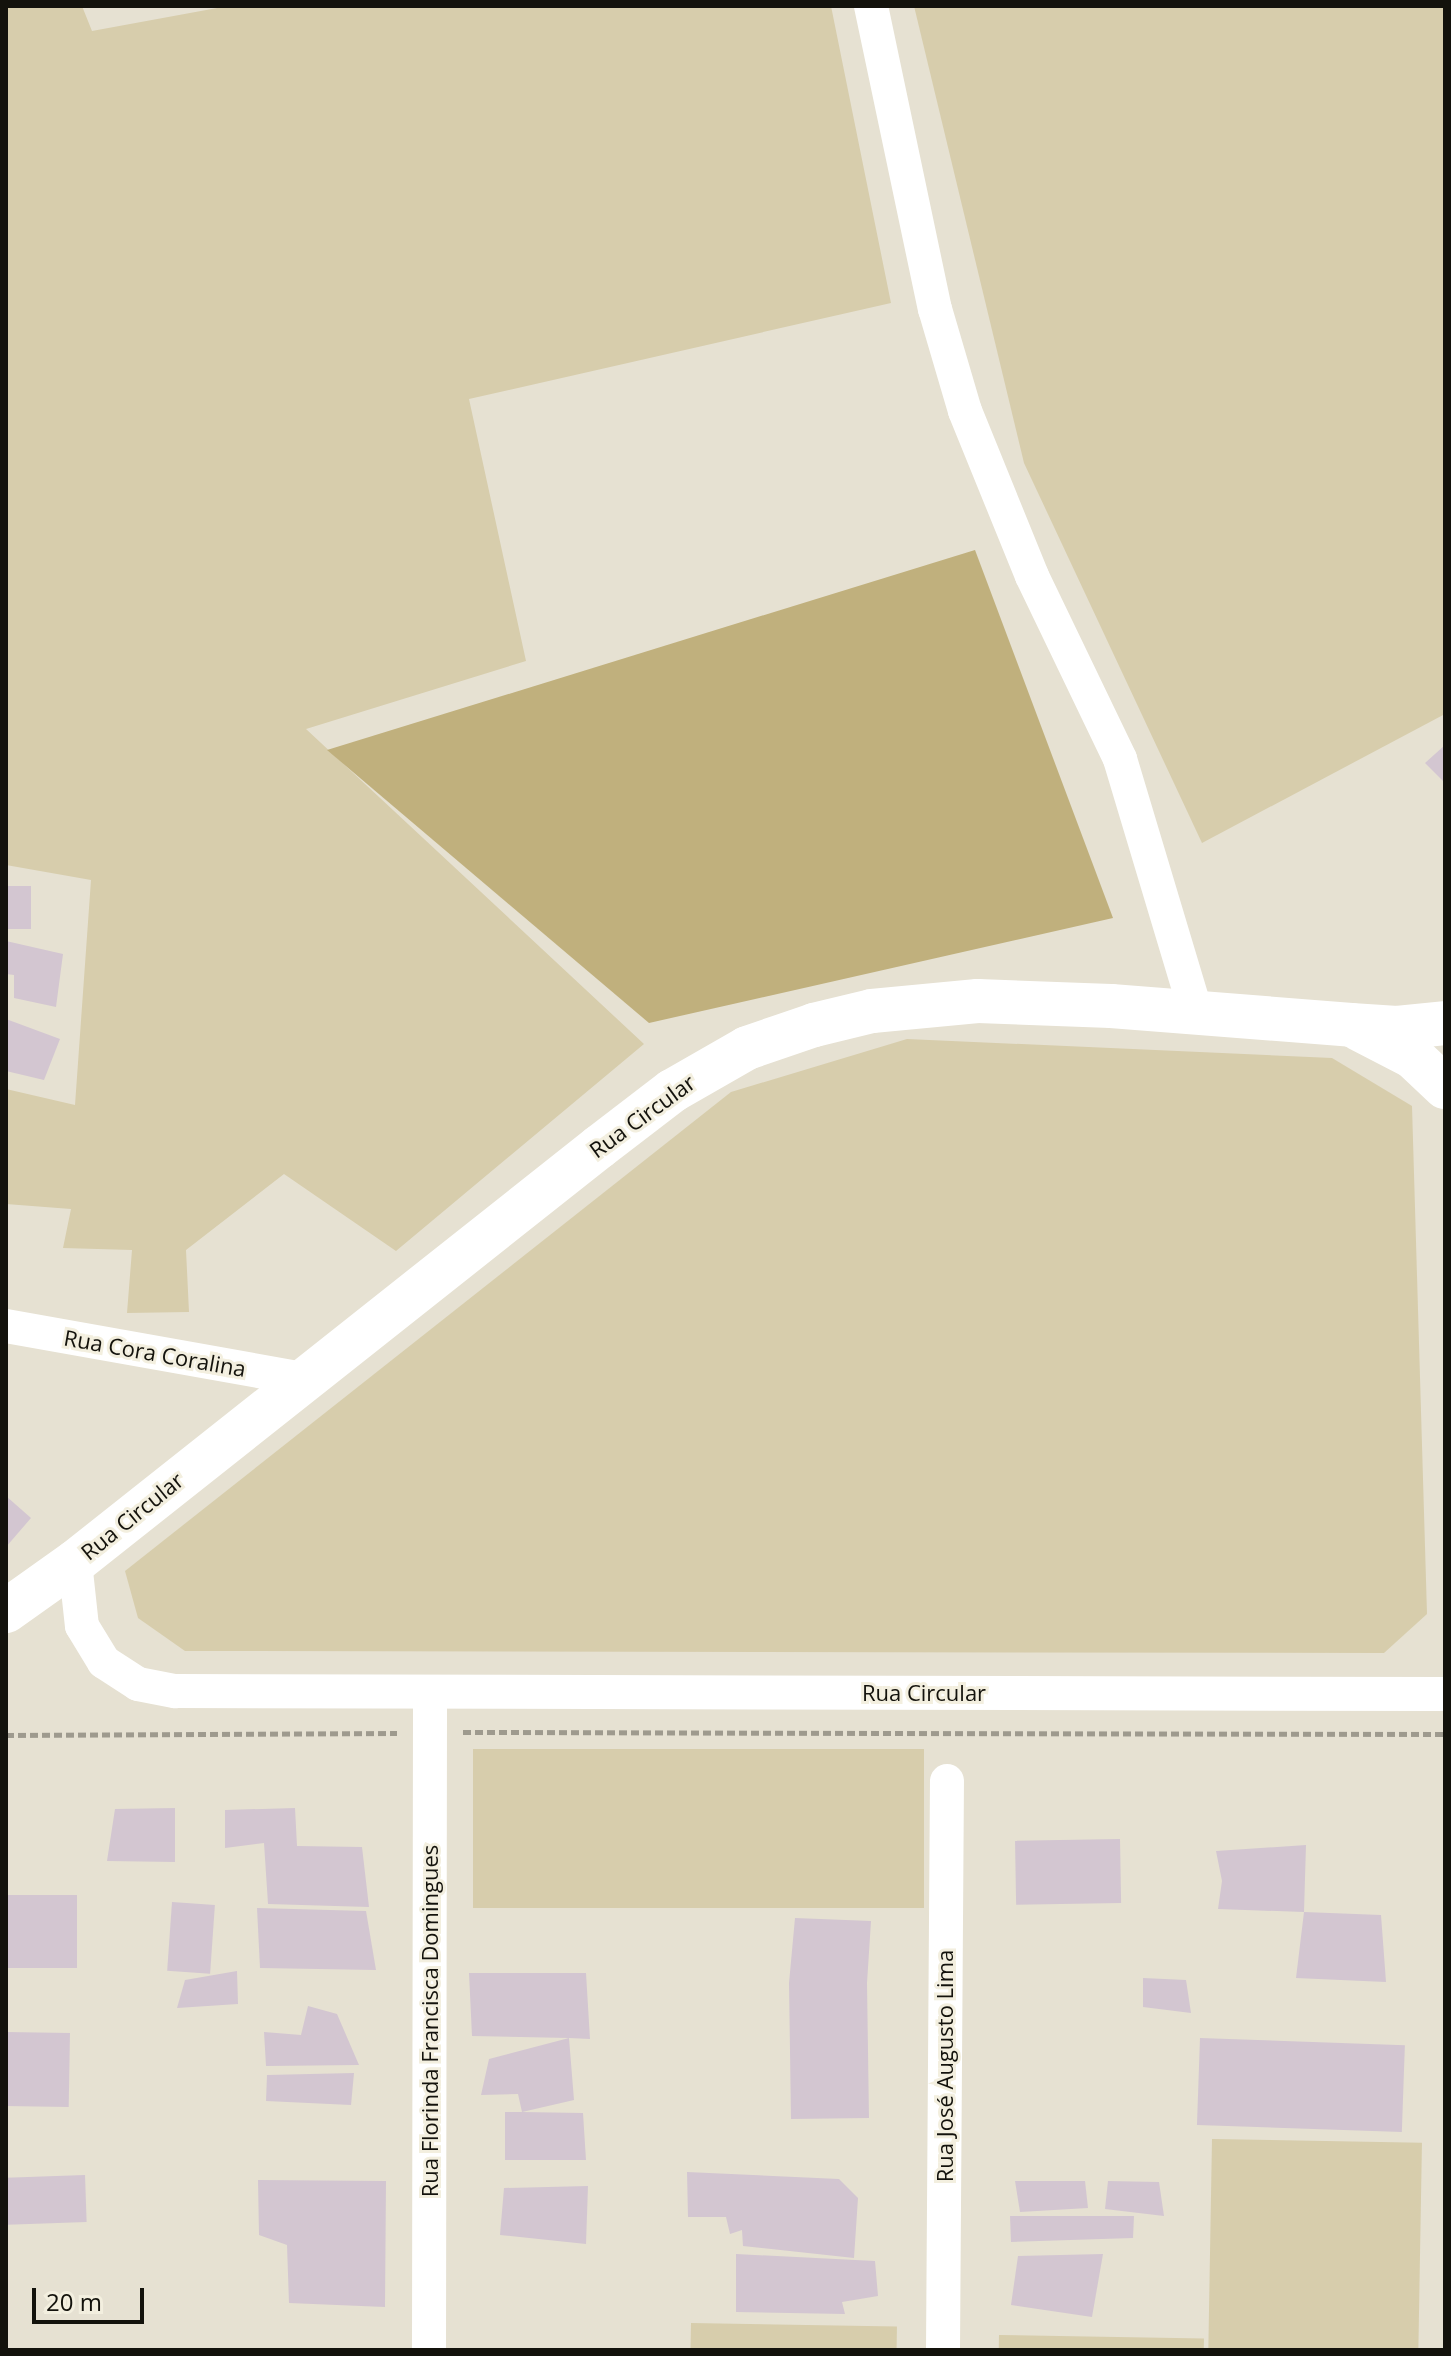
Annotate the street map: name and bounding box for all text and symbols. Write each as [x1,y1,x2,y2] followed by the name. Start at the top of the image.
[584,1069,700,1163] street label: Rua Circular
[62,1324,248,1382] street label: Rua Cora Coralina
[75,1467,189,1565] street label: Rua Circular
[862,1680,986,1706] street label: Rua Circular
[417,1845,443,2197] street label: Rua Florinda Francisca Domingues
[932,1950,958,2182] street label: Rua José Augusto Lima
[36,2272,148,2322] scale bar
[46,2285,102,2318] text: 20 m

